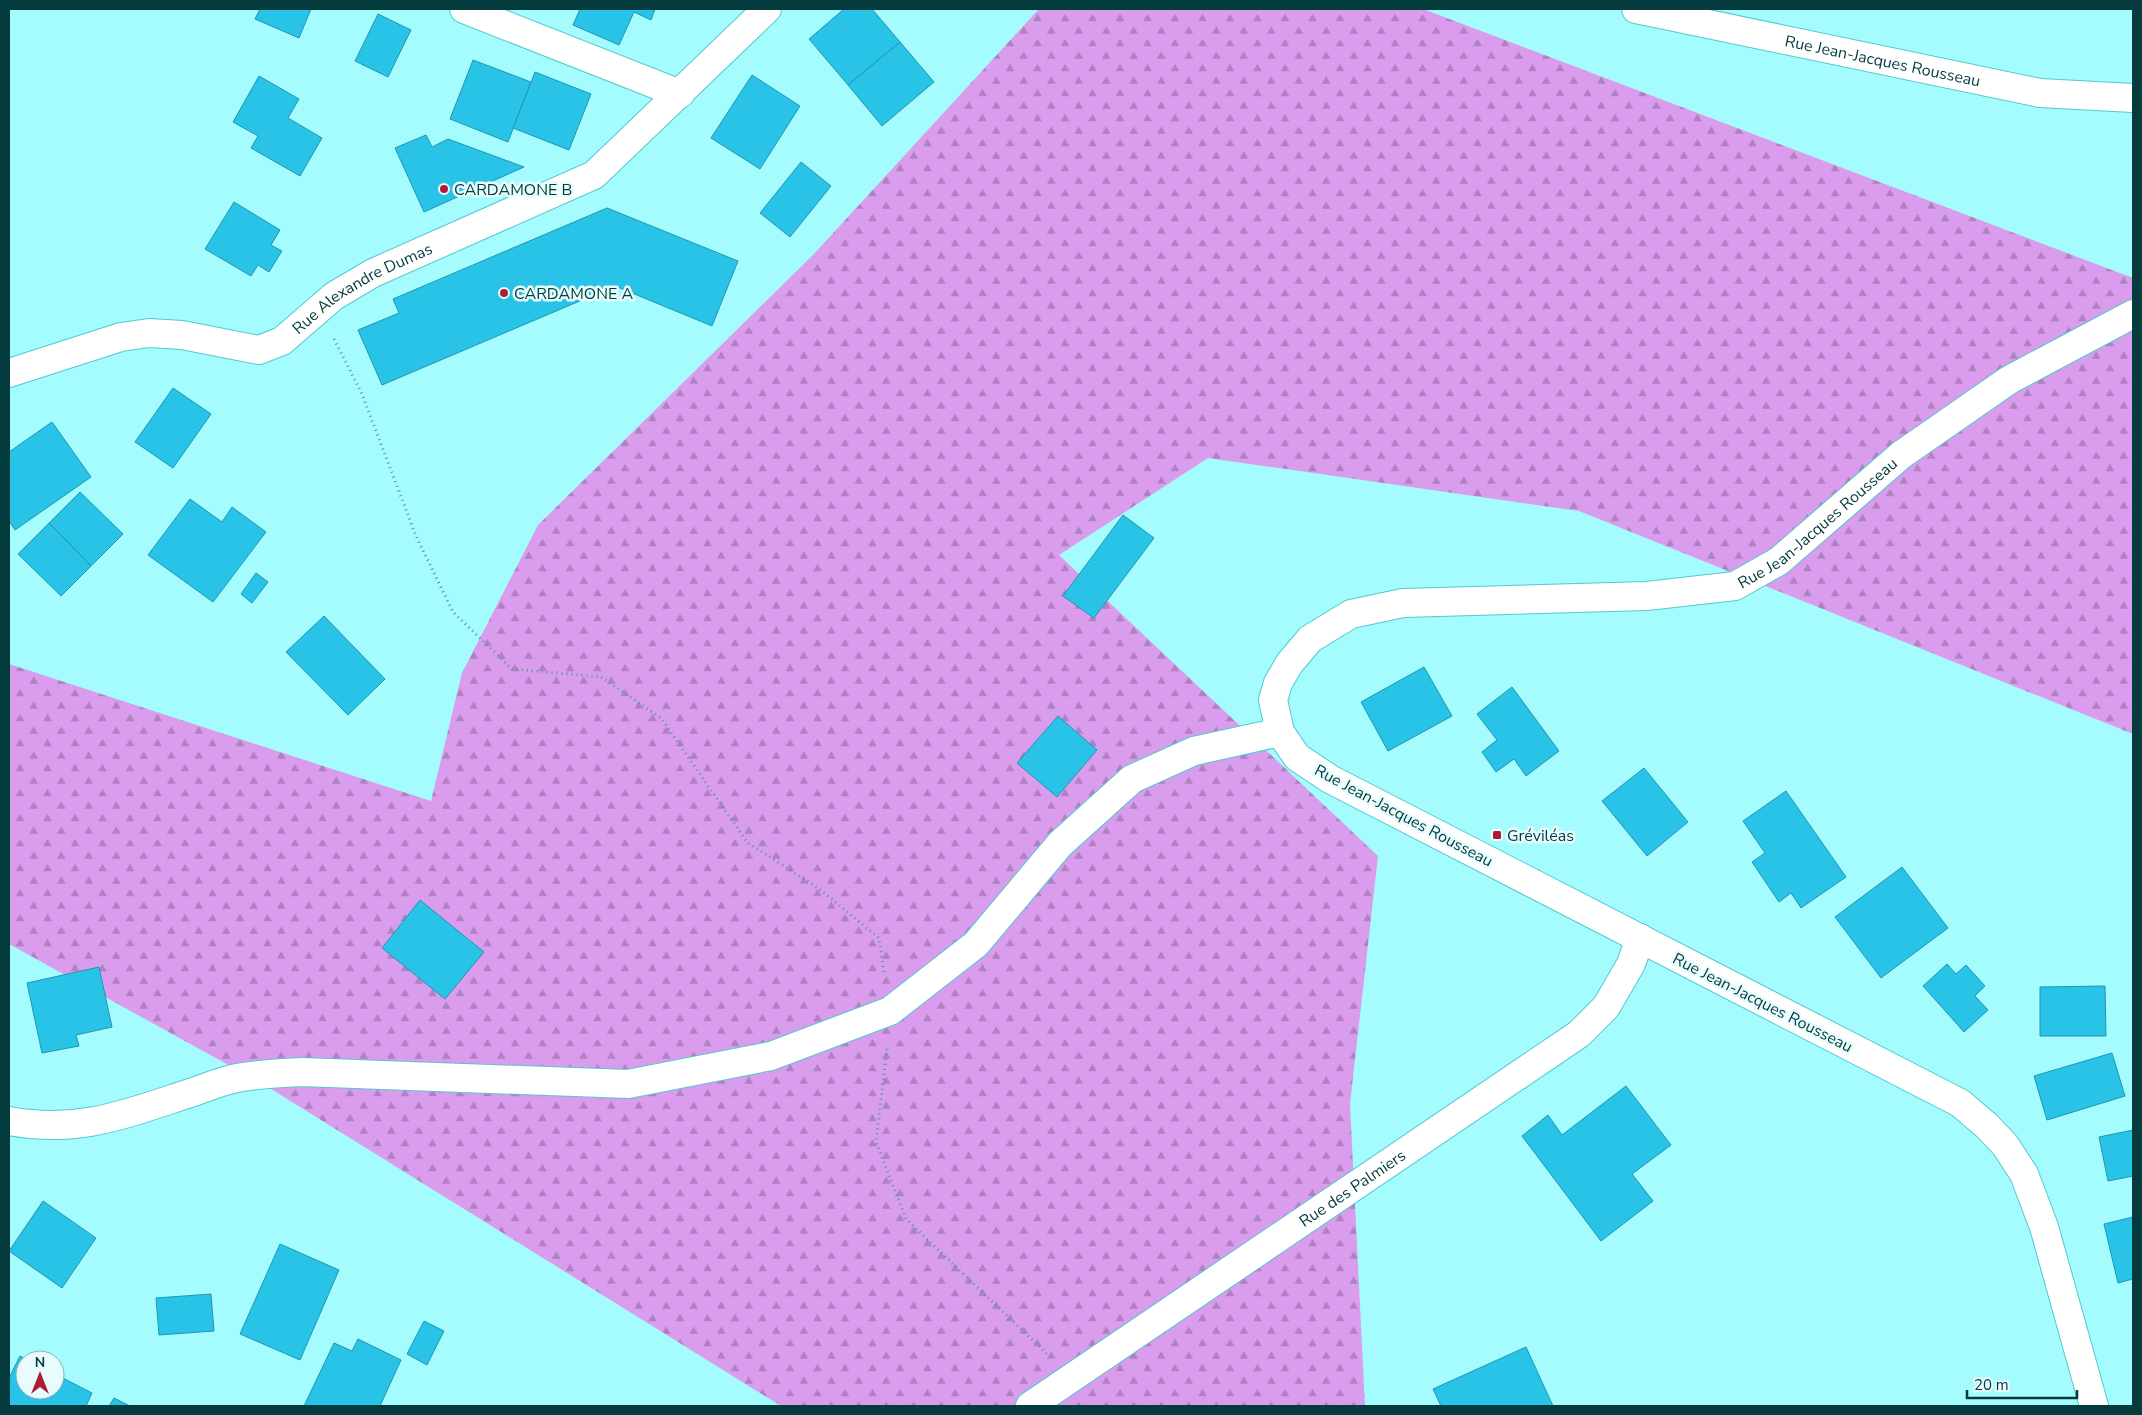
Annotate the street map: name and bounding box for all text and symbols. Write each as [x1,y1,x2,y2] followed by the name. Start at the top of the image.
[1783,30,1982,92] street label: Rue Jean-Jacques Rousseau
[454,179,572,201] place label: CARDAMONE B
[438,183,450,195] marker: CARDAMONE B
[288,238,436,339] street label: Rue Alexandre Dumas
[514,283,633,305] place label: CARDAMONE A
[498,287,510,299] marker: CARDAMONE A
[1734,453,1902,594] street label: Rue Jean-Jacques Rousseau
[1310,759,1497,872] street label: Rue Jean-Jacques Rousseau
[1507,825,1574,847] place label: Gréviléas
[1491,829,1503,841] marker: Gréviléas
[1669,948,1856,1058] street label: Rue Jean-Jacques Rousseau
[1295,1145,1410,1233] street label: Rue des Palmiers
[15,1350,65,1400] north arrow
[35,1353,45,1372] text: N
[1967,1368,2077,1400] scale bar
[1974,1375,2009,1395] text: 20 m

